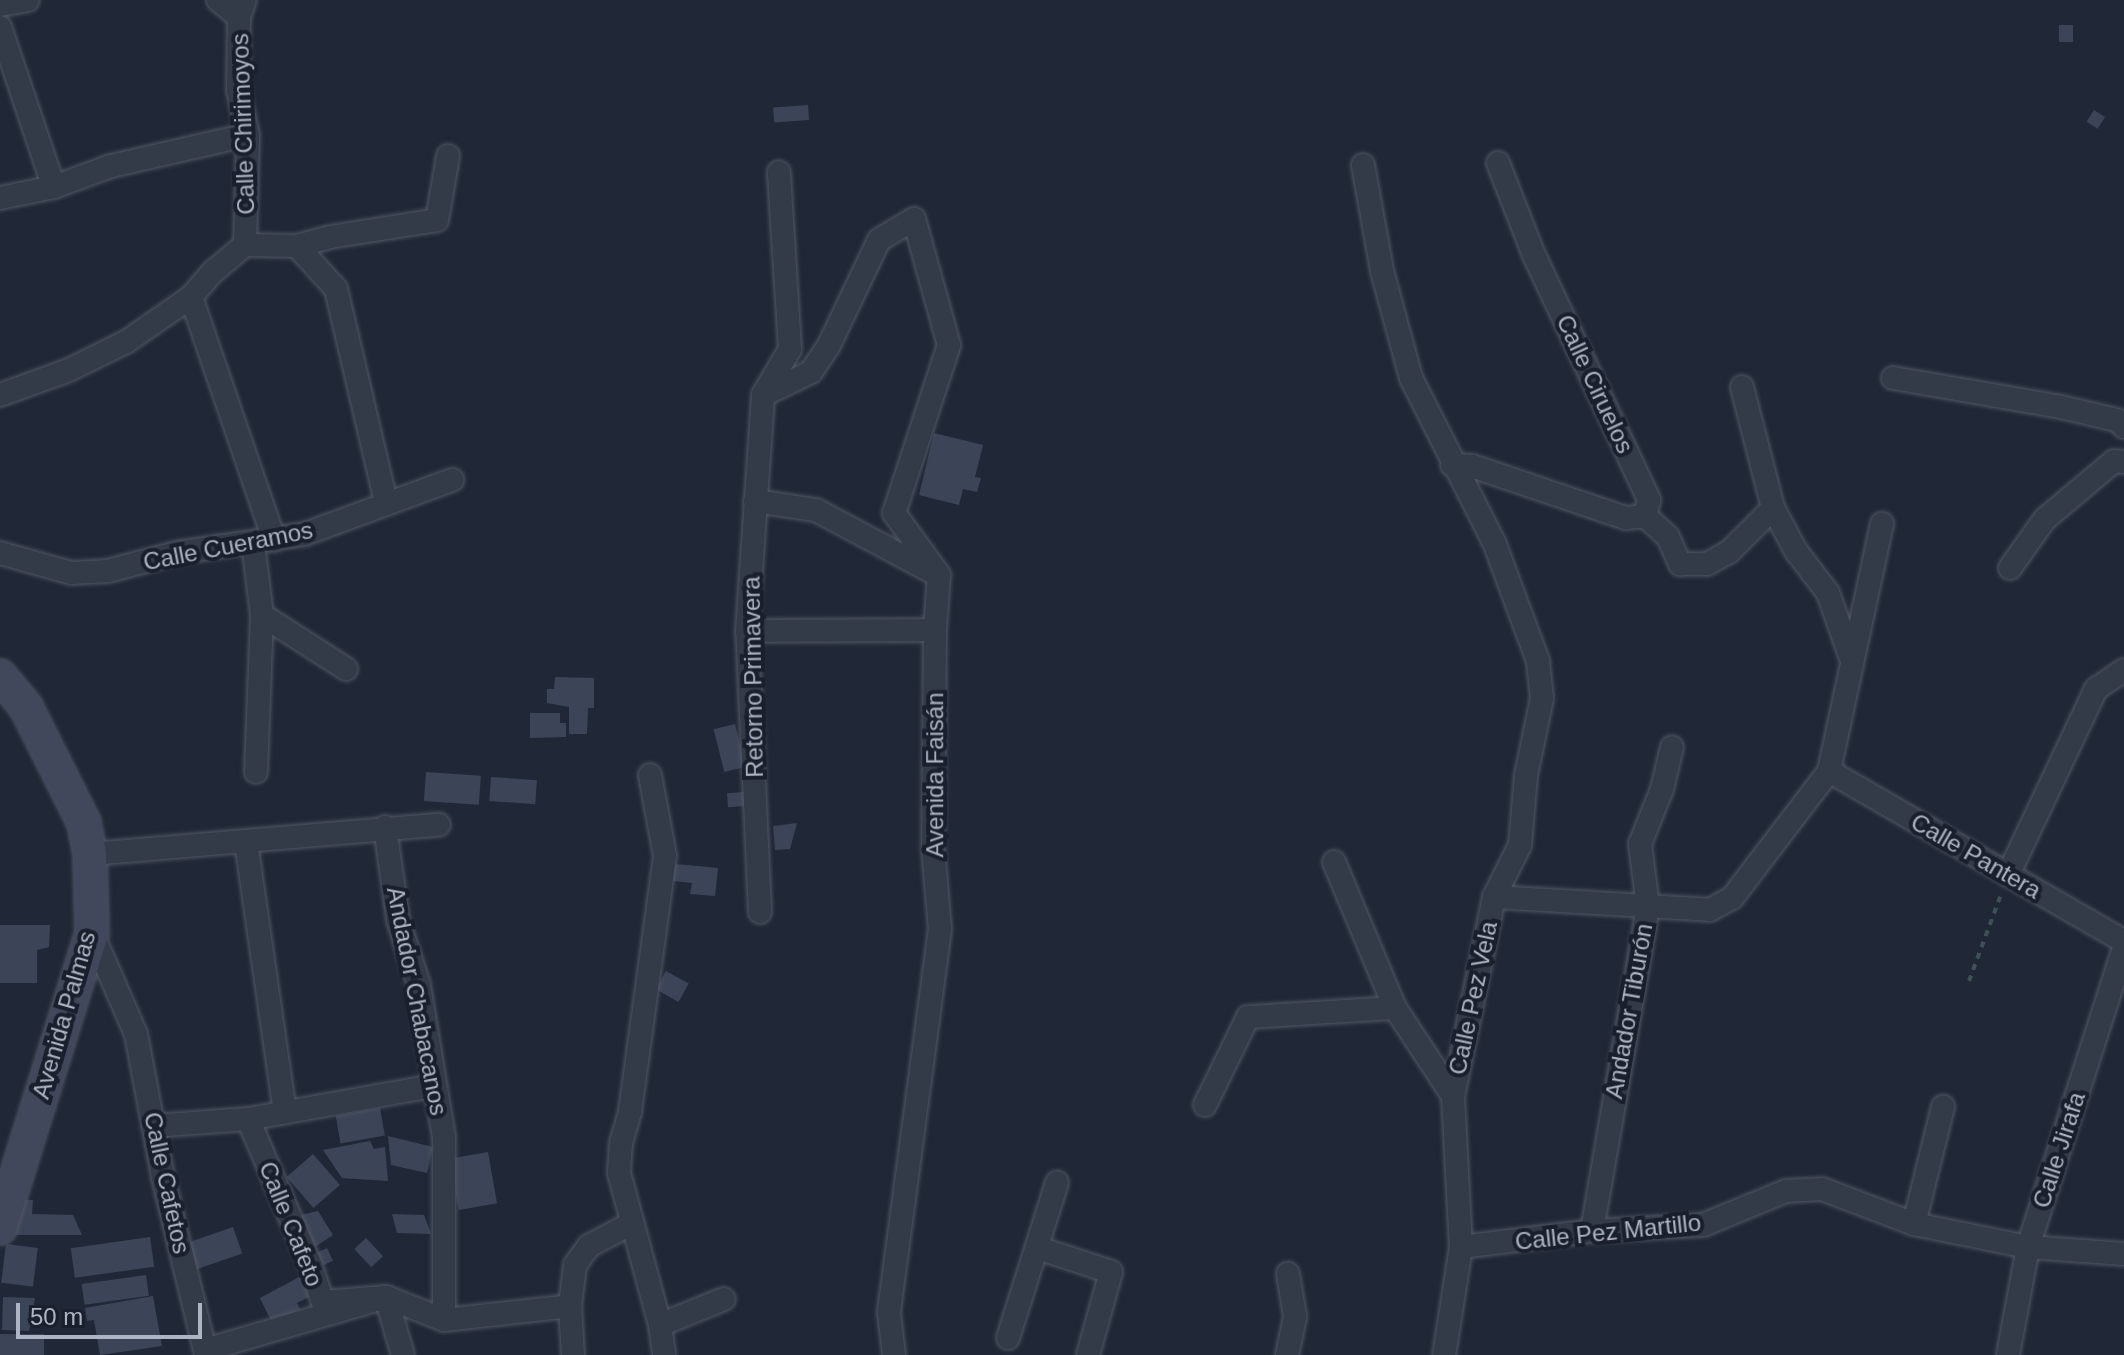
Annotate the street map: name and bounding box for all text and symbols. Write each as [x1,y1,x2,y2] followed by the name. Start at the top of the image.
[225,33,261,215] street label: Calle Chirimoyos
[1550,310,1640,458] street label: Calle Ciruelos
[141,515,315,577] street label: Calle Cueramos
[737,576,769,778] street label: Retorno Primavera
[921,692,949,858] street label: Avenida Faisán
[1906,807,2046,905] street label: Calle Pantera
[381,884,453,1118] street label: Andador Chabacanos
[1443,919,1503,1077] street label: Calle Pez Vela
[1599,921,1659,1101] street label: Andador Tiburón
[26,928,102,1102] street label: Avenida Palmas
[2027,1088,2091,1212] street label: Calle Jirafa
[138,1110,196,1256] street label: Calle Cafetos
[253,1157,329,1291] street label: Calle Cafeto
[1514,1208,1702,1256] street label: Calle Pez Martillo
[20,1287,206,1337] scale bar
[30,1303,83,1330] text: 50 m

